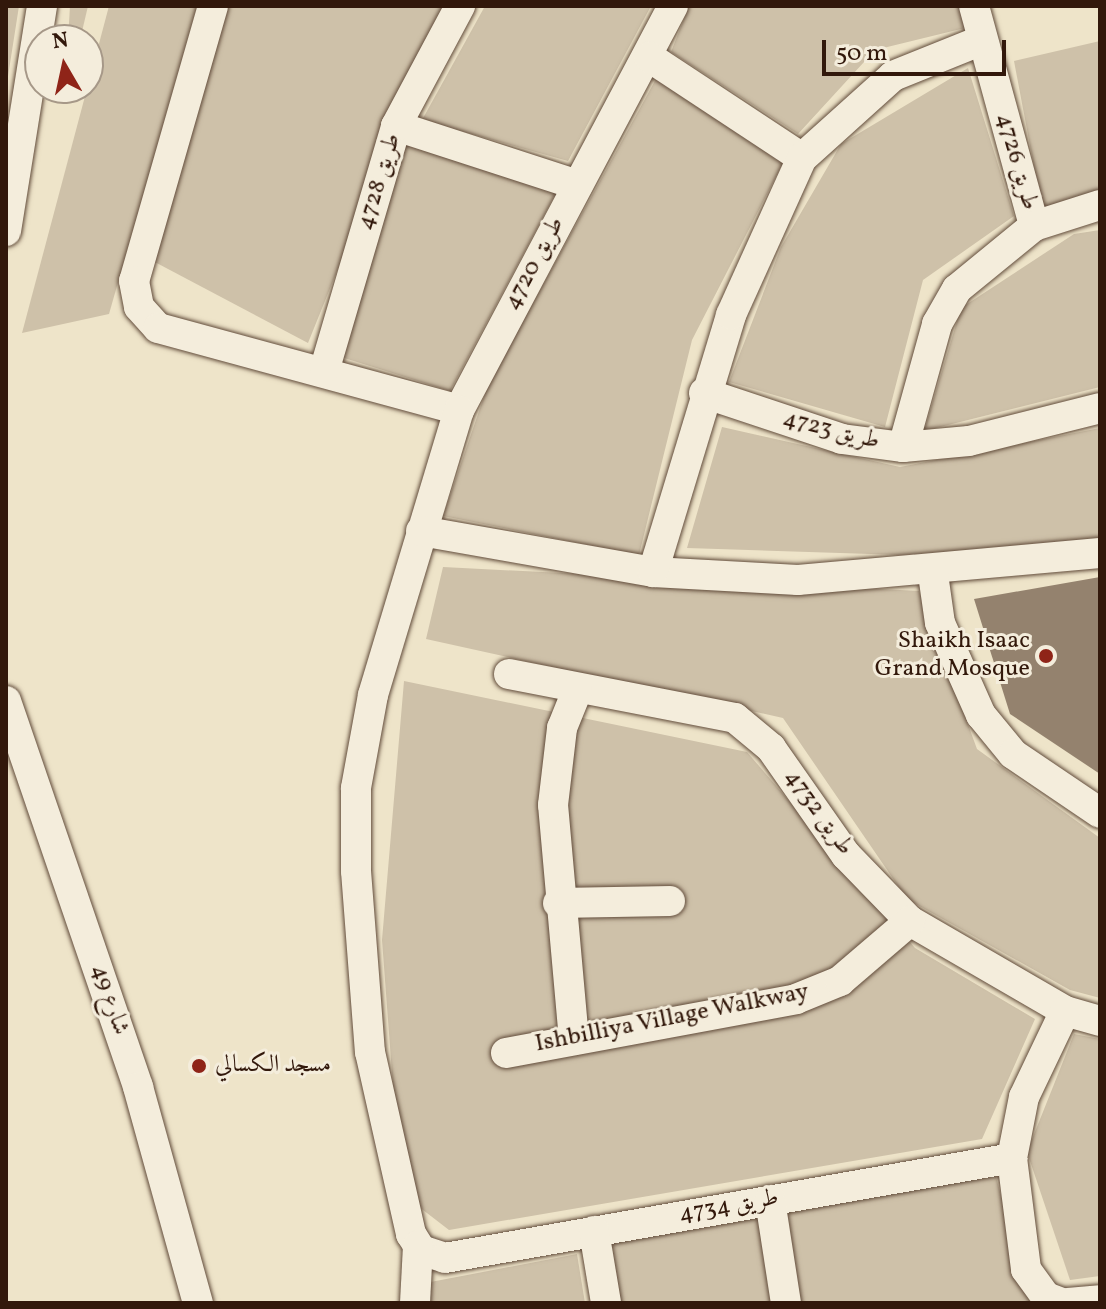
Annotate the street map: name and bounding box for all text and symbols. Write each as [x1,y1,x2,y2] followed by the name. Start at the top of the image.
[24,24,104,104] north arrow
[826,24,1010,74] scale bar
[50,25,71,58] text: N
[836,37,888,71] text: 50 m
[988,110,1044,214] street label: طريق 4726
[352,130,408,234] street label: طريق 4728
[499,213,571,315] street label: طريق 4720
[780,405,882,457] street label: طريق 4723
[875,628,1030,684] place label: Shaikh Isaac Grand Mosque
[1037,647,1055,665] marker: Shaikh Isaac Grand Mosque
[777,764,859,862] street label: طريق 4732
[84,961,134,1039] street label: شارع 49
[532,978,812,1060] street label: Ishbilliya Village Walkway
[215,1052,331,1080] place label: مسجد الكسالي
[190,1057,208,1075] marker: مسجد الكسالي
[677,1184,781,1230] street label: طريق 4734

